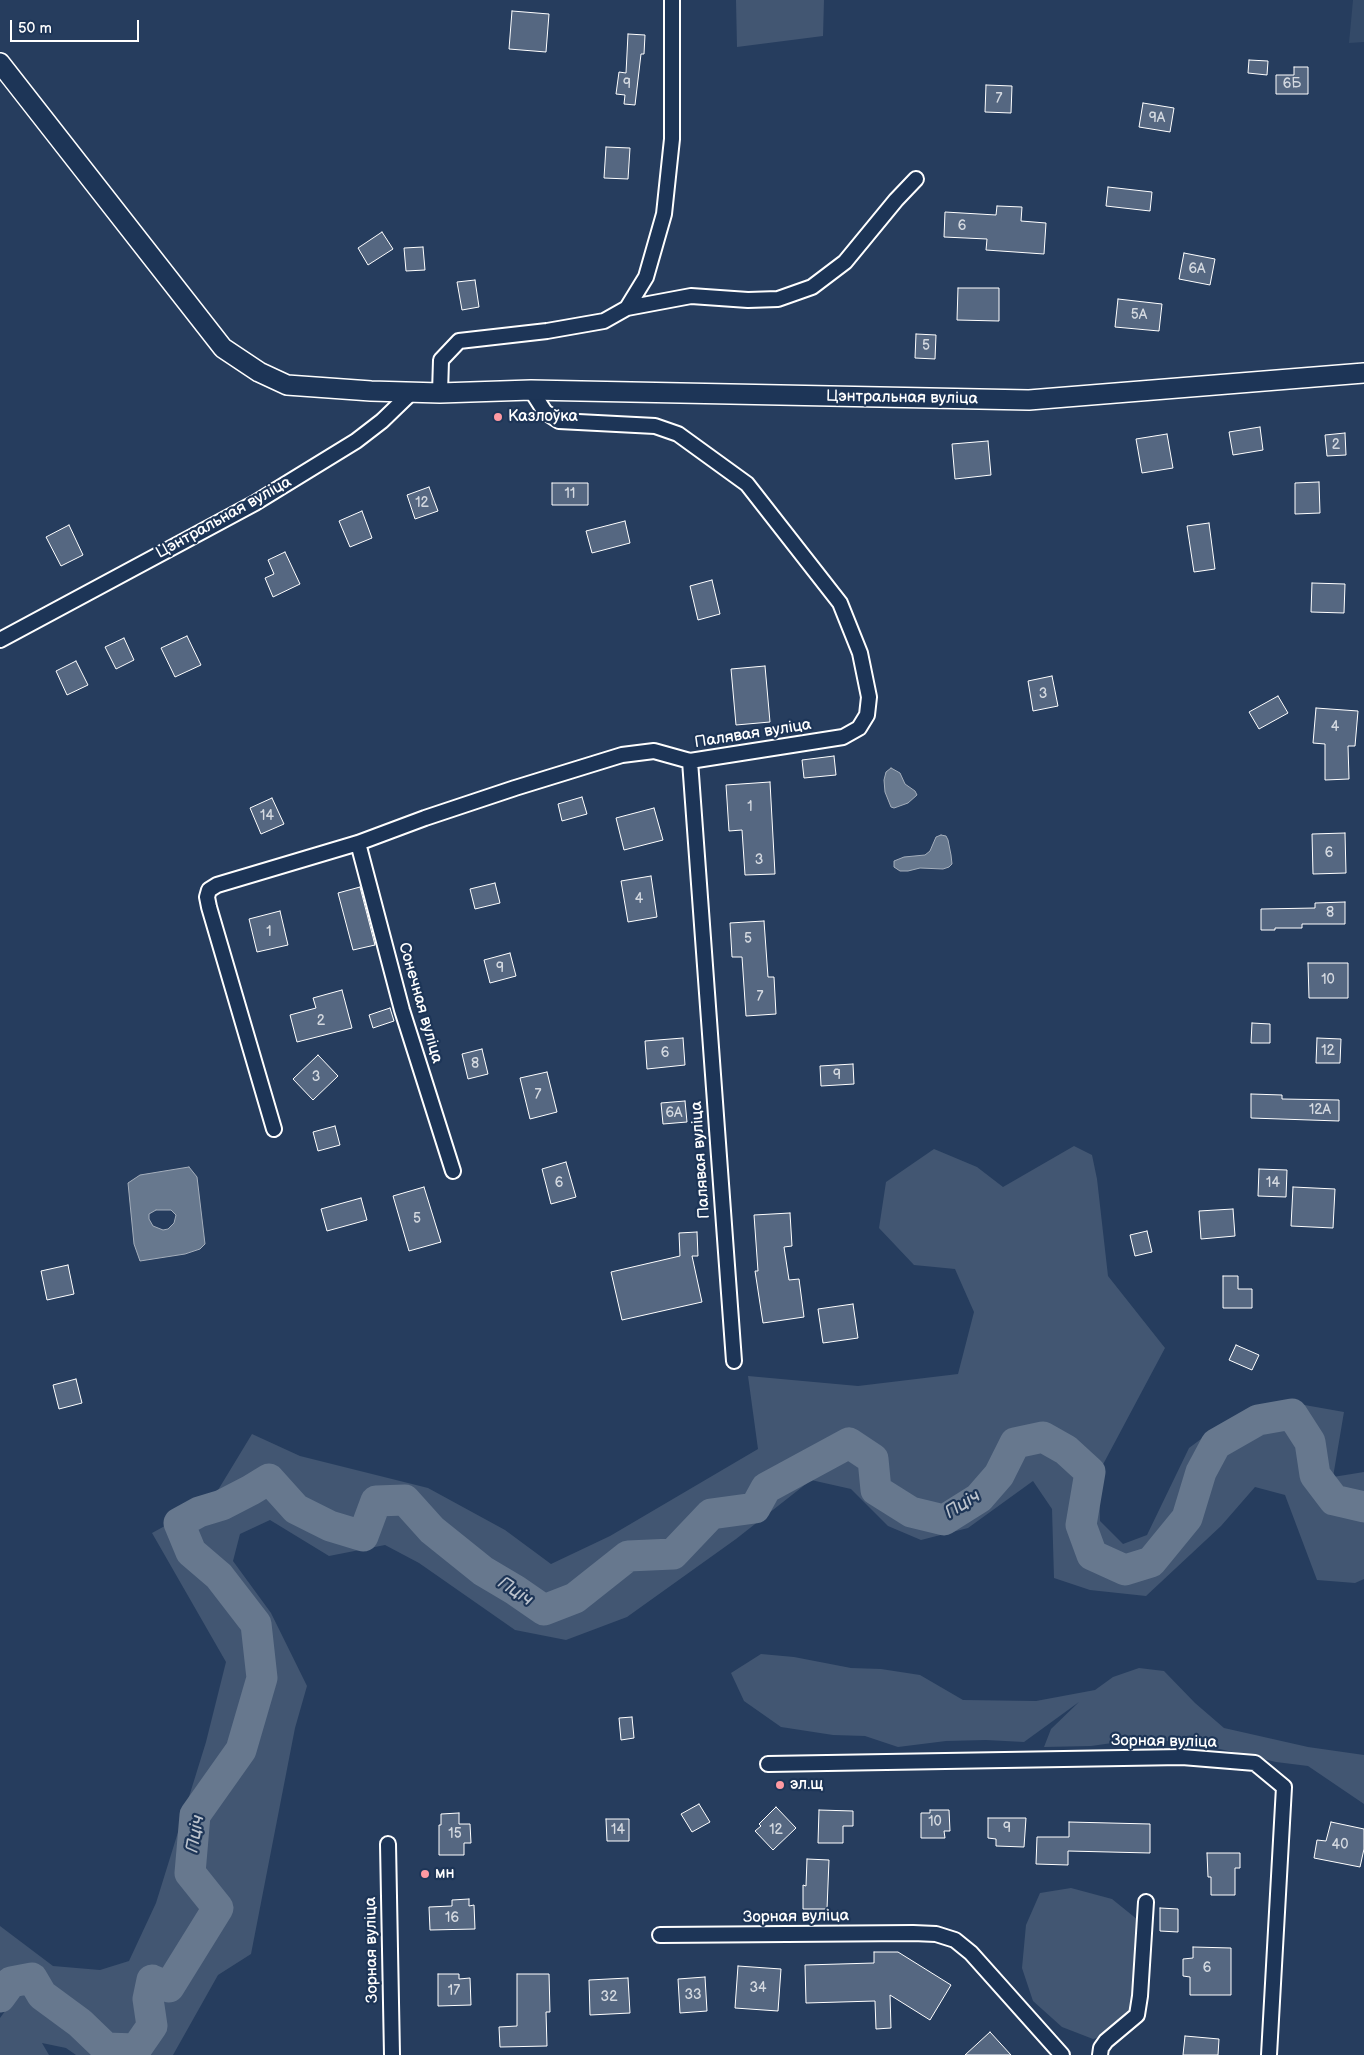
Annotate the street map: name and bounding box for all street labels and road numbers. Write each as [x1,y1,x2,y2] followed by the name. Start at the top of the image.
[826,387,978,409] street label: Цэнтральная вуліца
[153,473,295,563] street label: Цэнтральная вуліца
[693,715,813,753] street label: Палявая вуліца
[394,940,446,1066] street label: Сонечная вуліца
[687,1100,715,1220] street label: Палявая вуліца
[1111,1731,1217,1753] street label: Зорная вуліца
[361,1897,383,2003] street label: Зорная вуліца
[743,1906,849,1928] street label: Зорная вуліца

